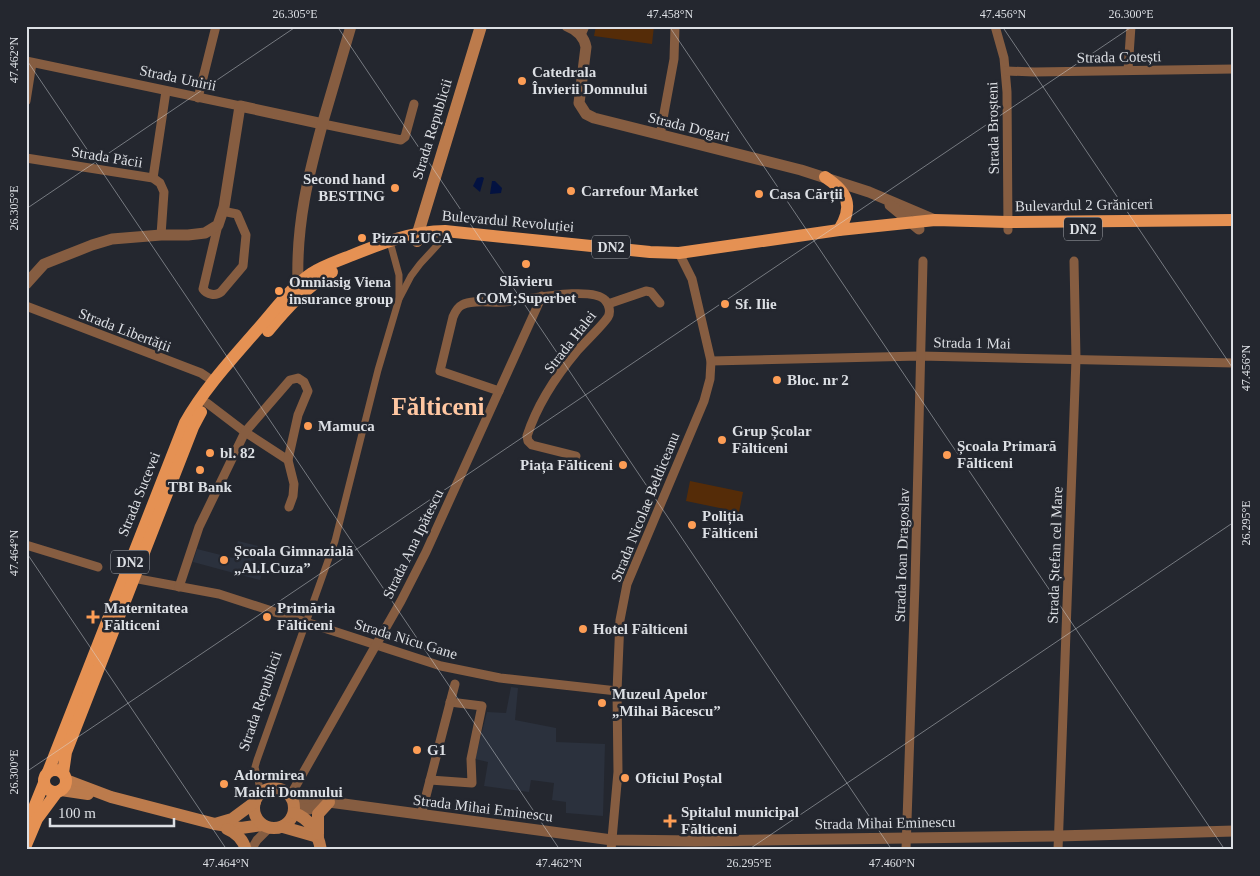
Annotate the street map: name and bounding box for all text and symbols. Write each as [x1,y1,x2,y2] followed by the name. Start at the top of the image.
[272,7,318,21] text: 26.305°E
[647,7,694,21] text: 47.458°N
[980,7,1027,21] text: 47.456°N
[1108,7,1154,21] text: 26.300°E
[7,36,21,83] text: 47.462°N
[1077,48,1161,67] street label: Strada Cotești
[138,62,218,94] street label: Strada Unirii
[532,64,647,97] place label: Catedrala Învierii Domnului
[516,75,528,87] marker: Catedrala Învierii Domnului
[409,77,455,181] street label: Strada Republicii
[984,81,1003,175] street label: Strada Broșteni
[646,109,732,145] street label: Strada Dogari
[70,143,144,171] street label: Strada Păcii
[303,171,386,204] place label: Second hand BESTING
[389,182,401,194] marker: Second hand BESTING
[581,183,698,199] place label: Carrefour Market
[7,185,21,231] text: 26.305°E
[565,185,577,197] marker: Carrefour Market
[769,186,843,203] place label: Casa Cărții
[753,188,765,200] marker: Casa Cărții
[1015,196,1153,214] street label: Bulevardul 2 Grăniceri
[441,207,575,236] street label: Bulevardul Revoluției
[1064,218,1102,240] road number: DN2
[372,230,453,246] place label: Pizza LUCA
[356,232,368,244] marker: Pizza LUCA
[592,236,630,258] road number: DN2
[520,258,532,270] marker: Slăvieru COM;Superbet
[476,273,576,306] place label: Slăvieru COM;Superbet
[289,274,393,307] place label: Omniasig Viena insurance group
[273,285,285,297] marker: Omniasig Viena insurance group
[735,296,777,312] place label: Sf. Ilie
[719,298,731,310] marker: Sf. Ilie
[76,305,174,356] street label: Strada Libertății
[541,308,599,376] street label: Strada Halei
[933,334,1011,352] street label: Strada 1 Mai
[1239,344,1253,391] text: 47.456°N
[787,372,849,388] place label: Bloc. nr 2
[771,374,783,386] marker: Bloc. nr 2
[391,393,485,420] district label: Fălticeni
[318,418,375,434] place label: Mamuca
[302,420,314,432] marker: Mamuca
[732,423,812,456] place label: Grup Școlar Fălticeni
[608,429,683,584] street label: Strada Nicolae Beldiceanu
[716,434,728,446] marker: Grup Școlar Fălticeni
[957,438,1057,471] place label: Școala Primară Fălticeni
[220,445,255,461] place label: bl. 82
[204,447,216,459] marker: bl. 82
[115,449,163,539] street label: Strada Sucevei
[941,449,953,461] marker: Școala Primară Fălticeni
[520,457,613,474] place label: Piața Fălticeni
[617,459,629,471] marker: Piața Fălticeni
[194,464,206,476] marker: TBI Bank
[168,479,233,495] place label: TBI Bank
[380,486,447,601] street label: Strada Ana Ipătescu
[1045,486,1066,624] street label: Strada Ștefan cel Mare
[892,487,912,622] street label: Strada Ioan Dragoslav
[1239,500,1253,546] text: 26.295°E
[702,508,758,541] place label: Poliția Fălticeni
[686,519,698,531] marker: Poliția Fălticeni
[7,529,21,576] text: 47.464°N
[234,543,354,576] place label: Școala Gimnazială „Al.I.Cuza”
[111,550,149,574] road number: DN2
[218,554,230,566] marker: Școala Gimnazială „Al.I.Cuza”
[104,600,189,633] place label: Maternitatea Fălticeni
[277,600,336,633] place label: Primăria Fălticeni
[86,610,100,624] marker: Maternitatea Fălticeni
[261,611,273,623] marker: Primăria Fălticeni
[353,616,460,662] street label: Strada Nicu Gane
[593,621,688,637] place label: Hotel Fălticeni
[577,623,589,635] marker: Hotel Fălticeni
[235,649,285,753] street label: Strada Republicii
[612,686,721,719] place label: Muzeul Apelor „Mihai Băcescu”
[596,697,608,709] marker: Muzeul Apelor „Mihai Băcescu”
[427,742,446,758] place label: G1
[411,744,423,756] marker: G1
[7,749,21,795] text: 26.300°E
[234,767,343,800] place label: Adormirea Maicii Domnului
[635,770,722,787] place label: Oficiul Poștal
[619,772,631,784] marker: Oficiul Poștal
[218,778,230,790] marker: Adormirea Maicii Domnului
[412,791,554,825] street label: Strada Mihai Eminescu
[50,796,174,828] scale bar
[681,804,799,837] place label: Spitalul municipal Fălticeni
[58,805,96,821] text: 100 m
[663,814,677,828] marker: Spitalul municipal Fălticeni
[814,814,956,832] street label: Strada Mihai Eminescu
[203,856,250,870] text: 47.464°N
[536,856,583,870] text: 47.462°N
[726,856,772,870] text: 26.295°E
[869,856,916,870] text: 47.460°N

